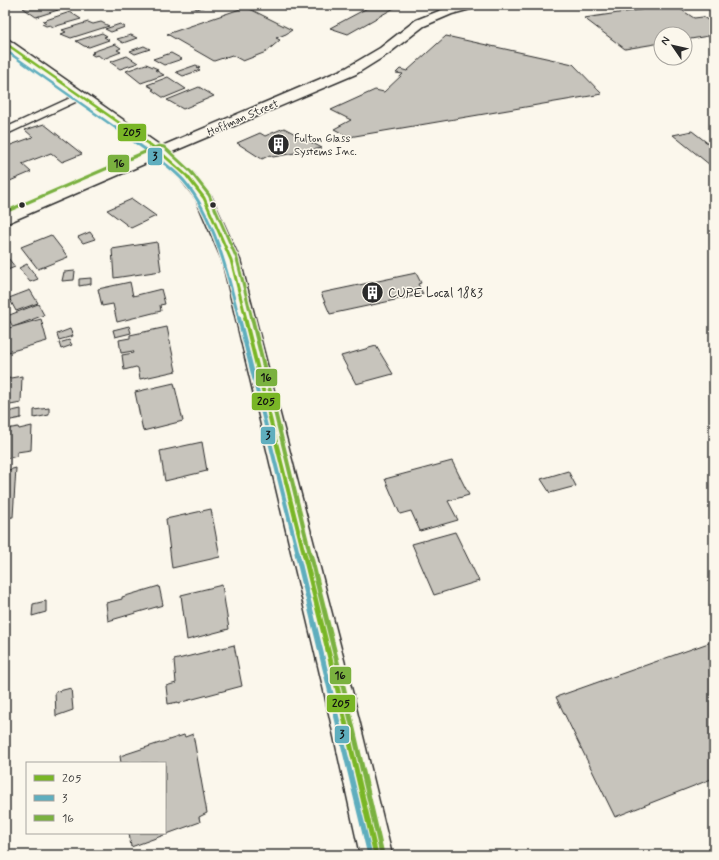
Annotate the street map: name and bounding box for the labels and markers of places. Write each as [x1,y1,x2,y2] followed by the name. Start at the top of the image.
[266,132,292,158] building icon: Fulton Glass Systems Inc.
[294,132,357,159] place label: Fulton Glass Systems Inc.
[17,200,27,210] unlabelled marker
[208,200,218,210] unlabelled marker
[359,280,385,306] building icon: CUPE Local 1883
[388,285,483,302] place label: CUPE Local 1883

